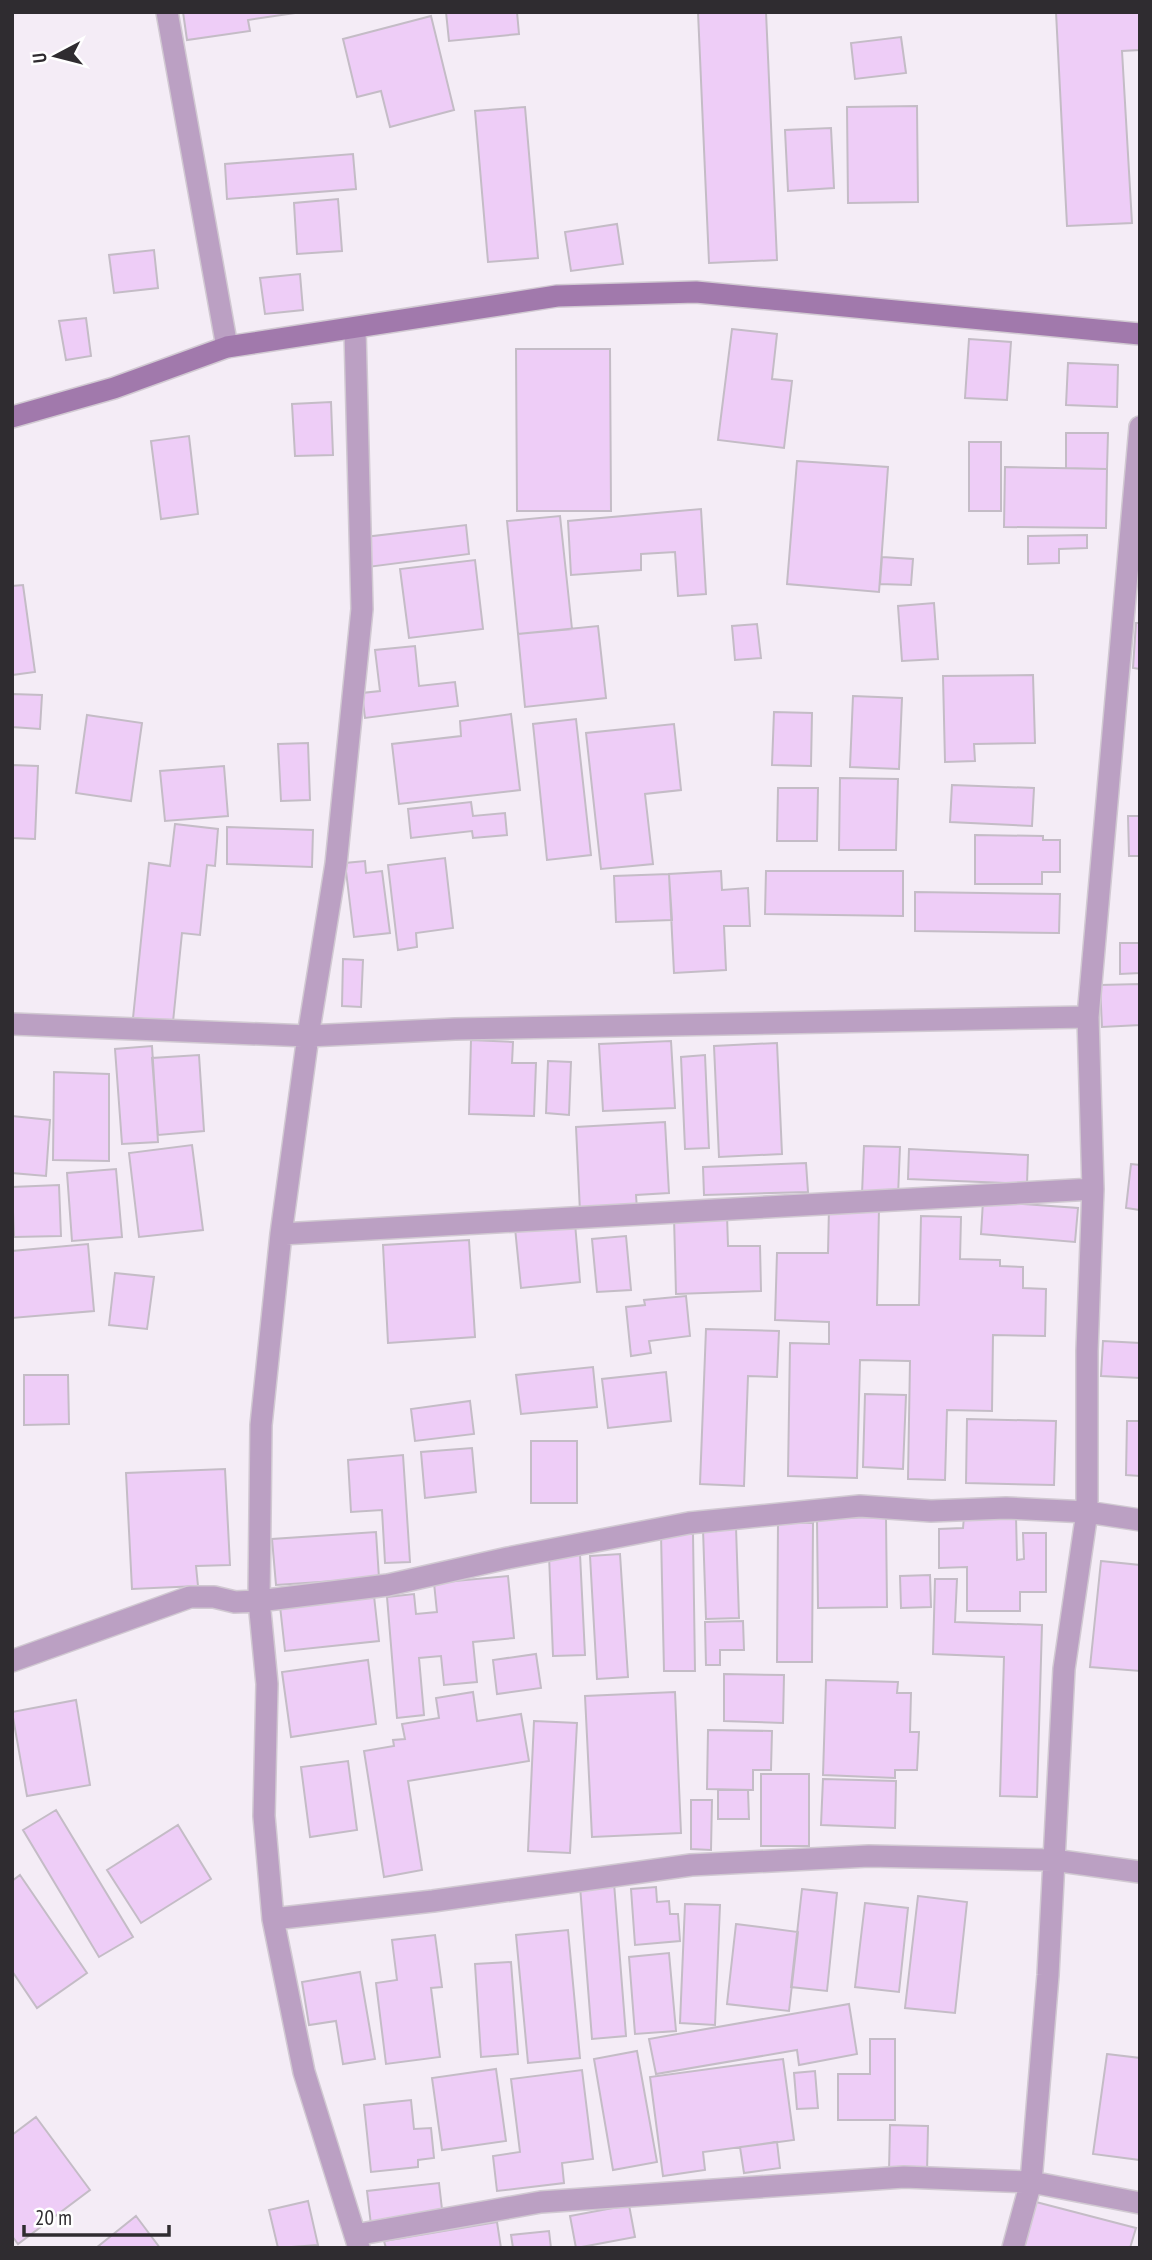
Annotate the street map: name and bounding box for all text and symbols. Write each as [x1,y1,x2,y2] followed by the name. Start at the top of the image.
[21,21,91,91] north arrow
[27,52,52,64] text: U
[24,2194,170,2238] scale bar
[35,2204,72,2231] text: 20 m

